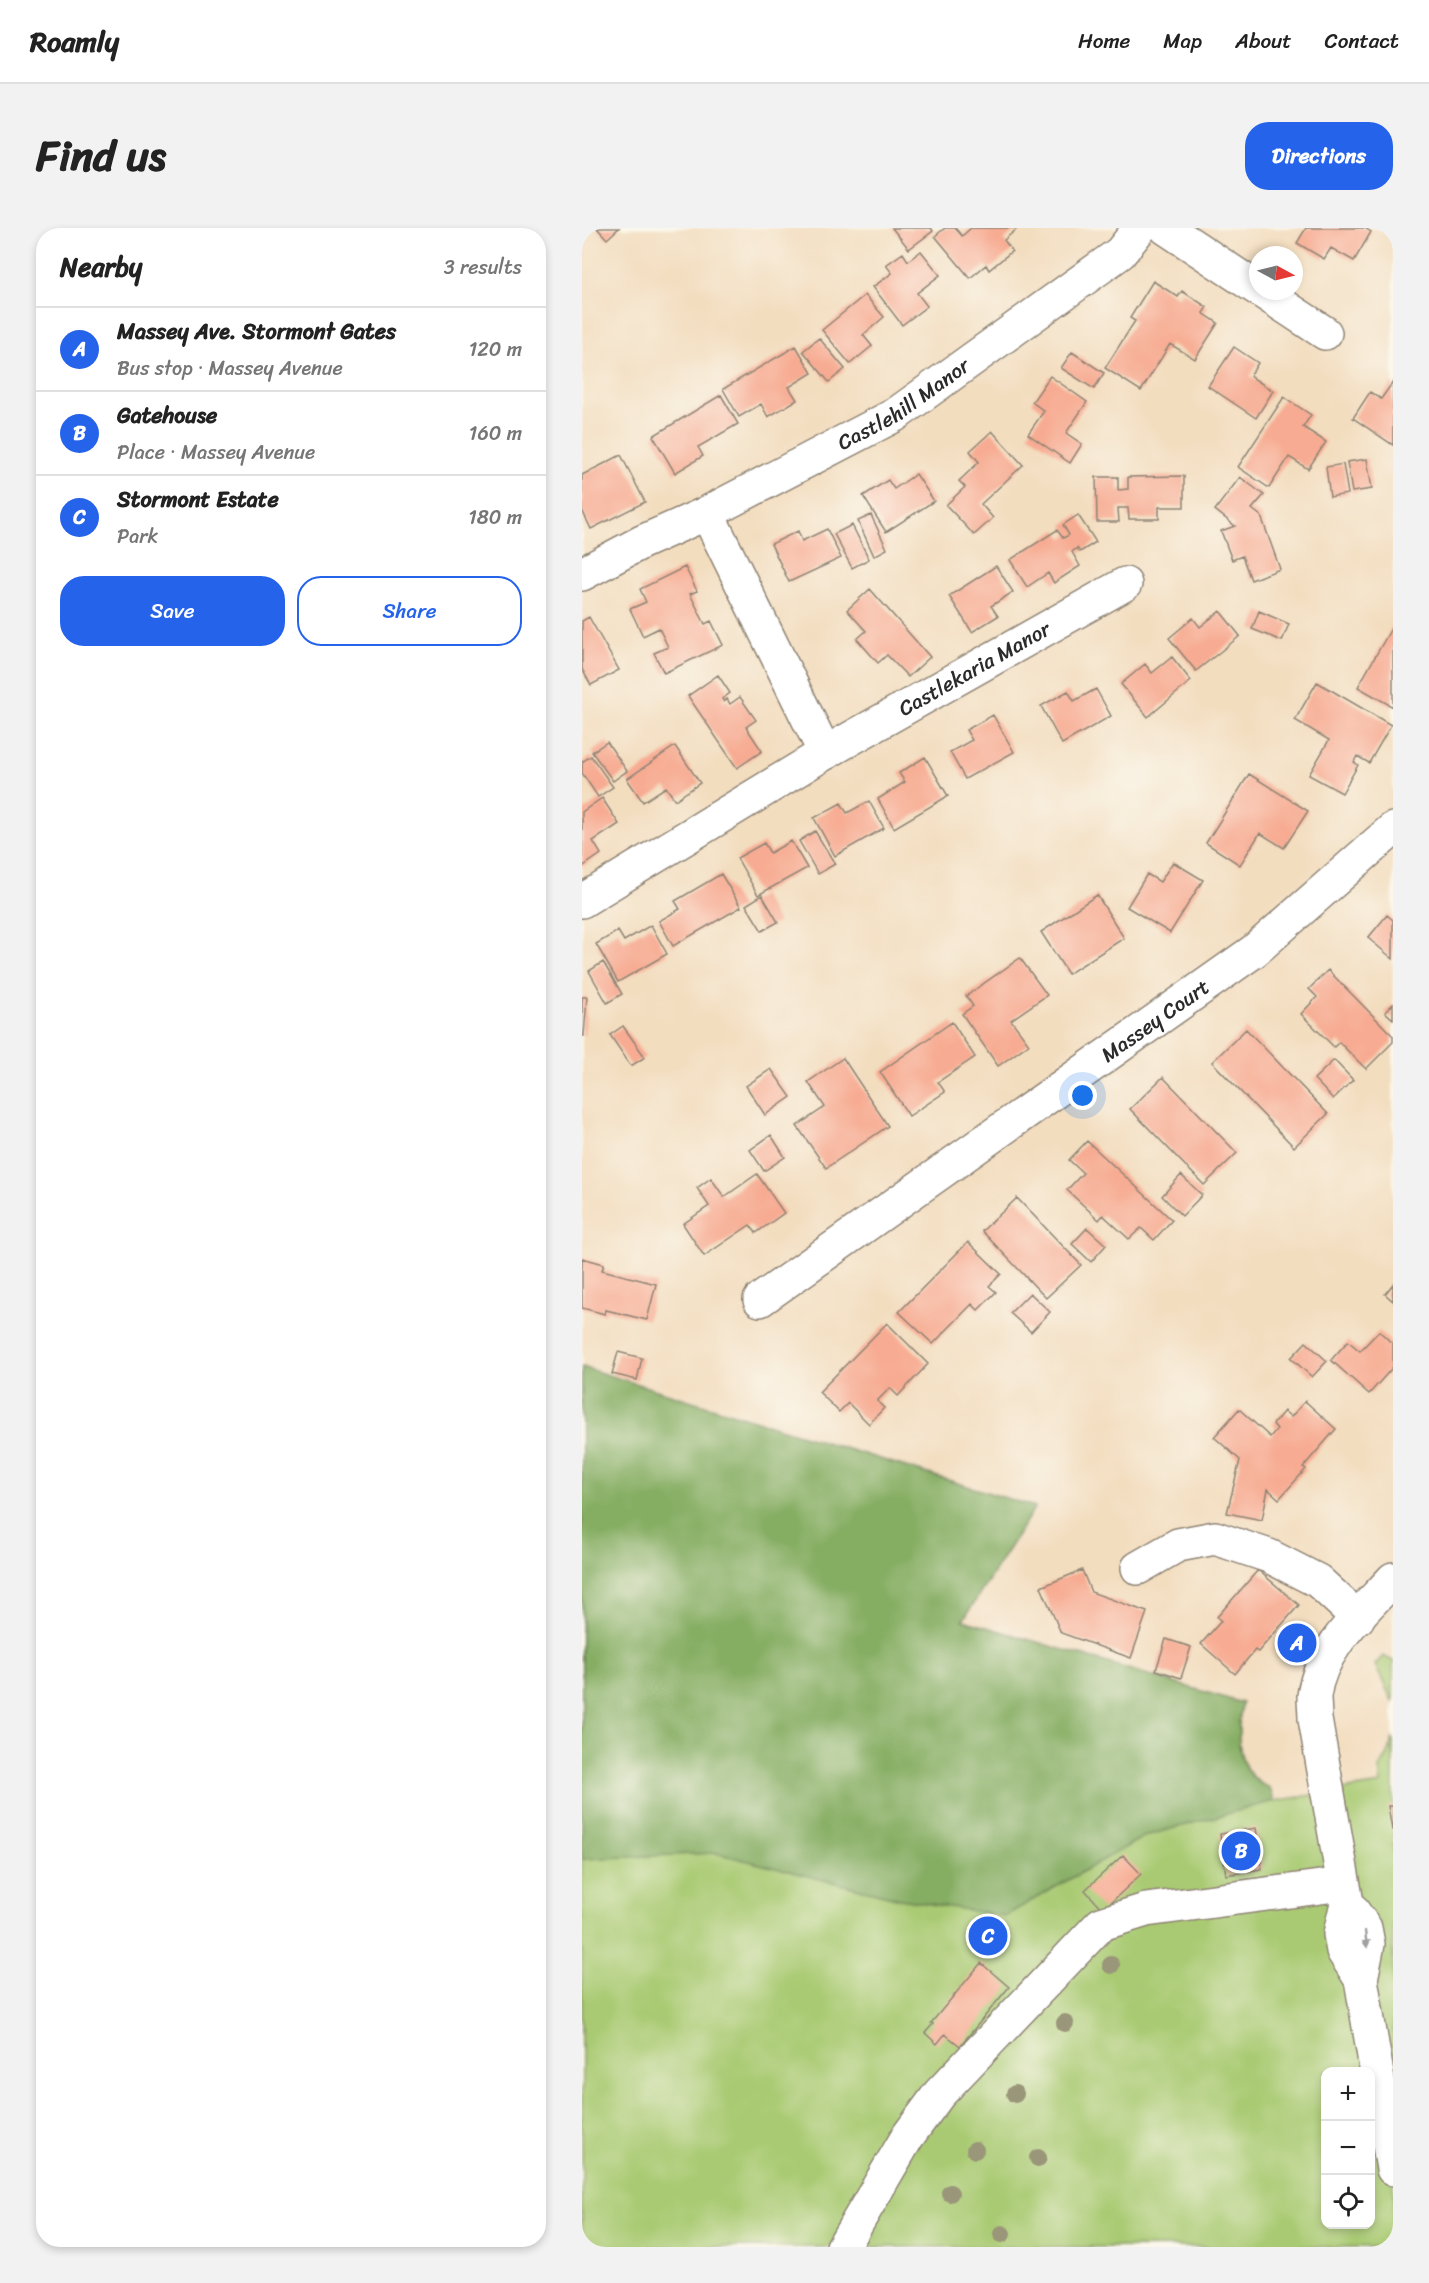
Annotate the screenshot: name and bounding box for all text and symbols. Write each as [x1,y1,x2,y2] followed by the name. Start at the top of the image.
[30,17,119,66] text: Roamly
[1078,22,1130,60] text: Home
[1163,22,1202,60] text: Map
[1235,22,1292,60] text: About
[1325,22,1399,60] text: Contact
[36,119,166,193] text: Find us
[1245,122,1393,190] button: Directions
[60,244,142,290] text: Nearby
[1249,246,1303,300] north arrow
[444,250,522,285] text: 3 results
[117,312,396,351] text: Massey Ave. Stormont Gates
[73,332,86,367] text: A
[469,332,522,367] text: 120 m
[830,347,979,461] street label: Castlehill Manor
[117,351,343,386] text: Bus stop · Massey Avenue
[117,396,217,435] text: Gatehouse
[73,416,86,451] text: B
[469,416,522,451] text: 160 m
[117,435,315,470] text: Place · Massey Avenue
[117,480,279,519] text: Stormont Estate
[73,500,86,535] text: C
[468,500,522,535] text: 180 m
[117,519,158,554] text: Park
[60,576,285,646] button: Save
[297,576,522,646] button: Share
[891,610,1059,727] street label: Castlekaria Manor
[1093,969,1218,1073] street label: Massey Court
[1068,1081,1097,1110] your location
[1278,1620,1316,1666] pin: A
[1222,1828,1260,1874] pin: B
[968,1914,1008,1958] pin: C
[1361,1929,1371,1948] one-way arrow
[1321,2067,1375,2229] map controls
[1321,2067,1375,2121] button: +
[1321,2121,1375,2175] button: −
[1321,2175,1375,2229] button: locate

